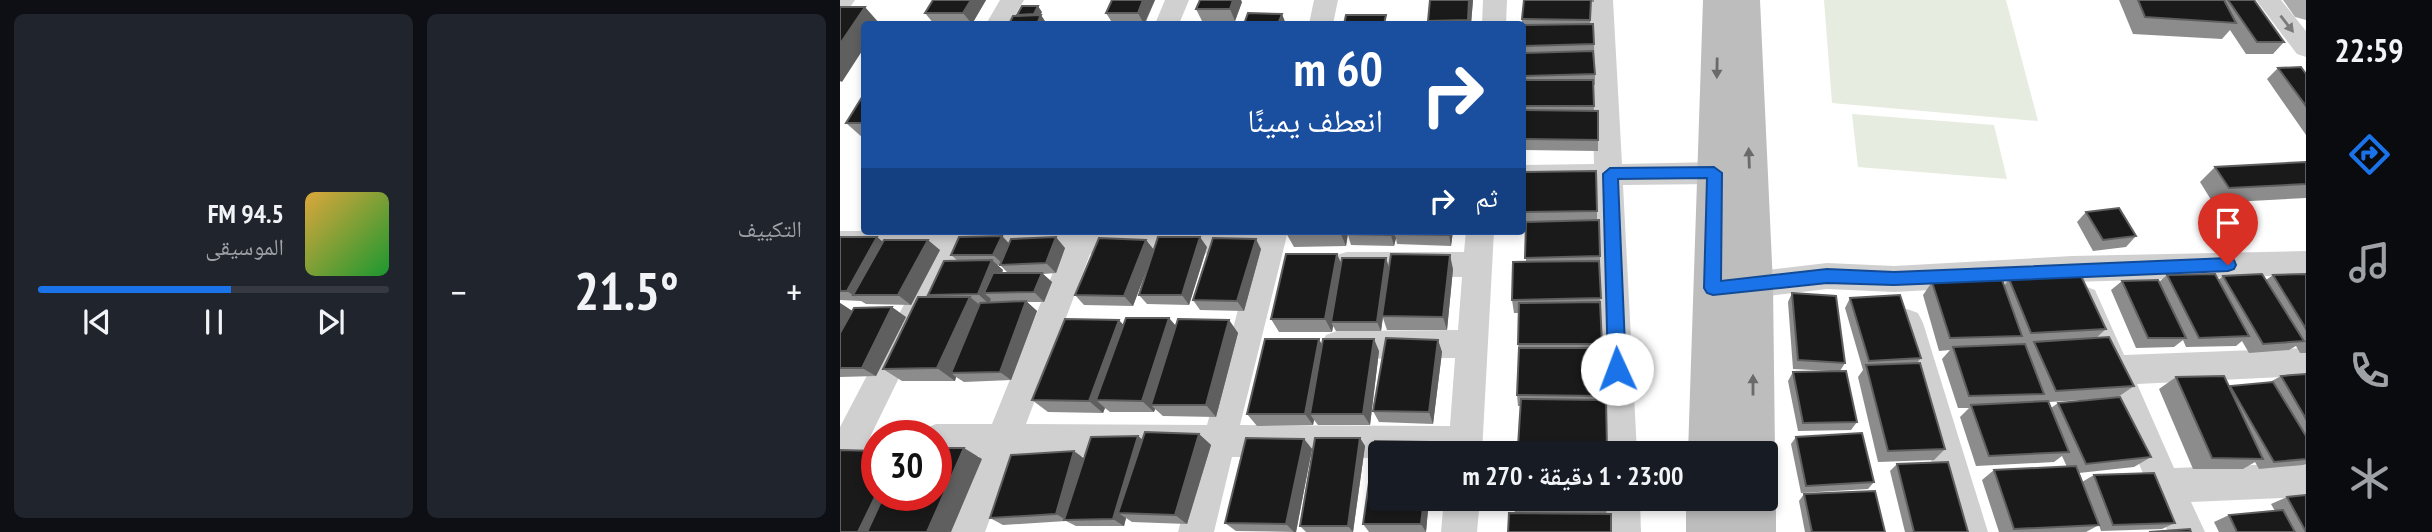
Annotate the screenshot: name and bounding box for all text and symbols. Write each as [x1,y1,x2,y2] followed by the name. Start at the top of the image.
[2280,15,2295,33] one-way arrow
[2334,29,2404,71] text: 22:59
[1294,36,1383,100] text: 60 m
[1407,49,1498,140] icon: right
[1711,57,1723,79] one-way arrow
[1247,99,1383,141] text: انعطف يمينًا
[2345,130,2394,179] icon: directions
[1744,146,1755,168] one-way arrow
[1475,181,1498,214] text: ثم
[1423,182,1461,220] icon: right
[2198,193,2258,265] pin
[208,197,284,230] text: 94.5 FM
[2209,204,2247,242] icon: arrive
[737,214,802,243] text: التكييف
[205,232,284,261] text: الموسيقى
[2345,238,2394,287] icon: music
[574,257,679,324] text: 21.5°
[451,267,467,316] text: −
[786,267,802,316] text: +
[78,303,116,341] icon: previous
[195,303,233,341] icon: pause
[312,303,350,341] icon: next
[1580,332,1654,406] position arrow
[2345,346,2394,395] icon: phone
[1747,374,1759,396] one-way arrow
[861,420,952,511] speed limit sign: 30
[2345,454,2394,503] icon: climate
[1463,459,1683,492] text: 23:00 · 1 دقيقة · 270 m

